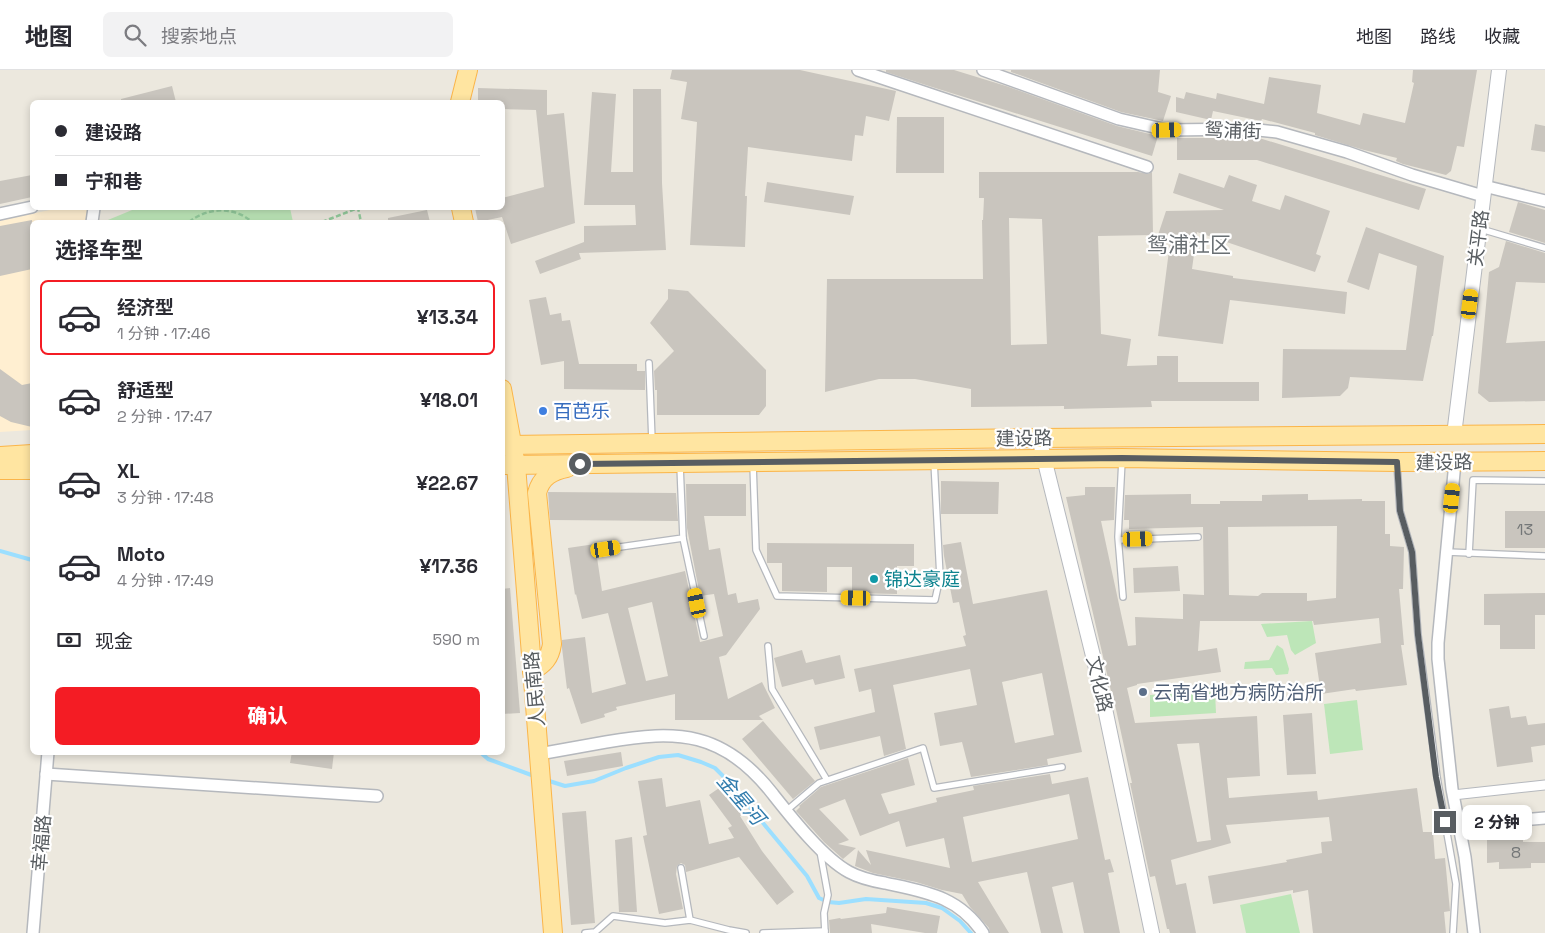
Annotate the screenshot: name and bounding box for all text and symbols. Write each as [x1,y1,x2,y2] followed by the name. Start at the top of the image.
[103,12,453,57] search box
[25,21,73,52] text: 地图
[121,21,149,49] icon: search
[161,24,237,49] text: 搜索地点
[1356,25,1392,48] text: 地图
[1420,25,1456,48] text: 路线
[1484,25,1520,48] text: 收藏
[1204,117,1262,144] street label: 鸳浦街
[85,120,142,145] text: 建设路
[1151,122,1182,138] car
[85,169,142,194] text: 宁和巷
[1463,208,1494,268] street label: 关平路
[1147,231,1231,258] district label: 鸳浦社区
[55,236,143,264] text: 选择车型
[1460,288,1479,320] car
[57,295,102,340] icon: car
[117,295,174,320] text: 经济型
[417,305,478,330] text: ¥13.34
[117,323,211,344] text: 1 分钟 · 17:46
[57,378,102,423] icon: car
[117,378,174,403] text: 舒适型
[420,388,478,413] text: ¥18.01
[553,399,610,424] place label: 百芭乐
[537,405,549,417] marker: 百芭乐
[117,406,212,427] text: 2 分钟 · 17:47
[995,426,1053,451] street label: 建设路
[1415,450,1473,475] street label: 建设路
[569,453,591,475] route start
[117,459,140,484] text: XL
[57,461,102,506] icon: car
[416,471,478,496] text: ¥22.67
[1442,482,1461,514] car
[117,487,214,508] text: 3 分钟 · 17:48
[1517,519,1533,540] house number: 13
[1122,531,1153,547] car
[590,539,621,559] car
[117,542,165,567] text: Moto
[57,544,102,589] icon: car
[419,554,478,579] text: ¥17.36
[884,567,960,592] place label: 锦达豪庭
[117,570,214,591] text: 4 分钟 · 17:49
[868,573,880,585] marker: 锦达豪庭
[686,587,707,619] car
[840,590,871,606] car
[55,626,83,654] icon: cash
[95,629,133,654] text: 现金
[432,629,480,650] text: 590 m
[519,650,550,728] street label: 人民南路
[1081,654,1118,715] street label: 文化路
[1153,680,1324,705] place label: 云南省地方病防治所
[1137,686,1149,698] marker: 云南省地方病防治所
[55,687,480,745] button: 确认
[712,768,773,833] water label: 金星河
[1462,804,1532,840] callout: 2 分钟
[1434,811,1456,833] route end
[1474,812,1520,833] text: 2 分钟
[27,814,56,873] street label: 幸福路
[1511,842,1521,863] house number: 8

